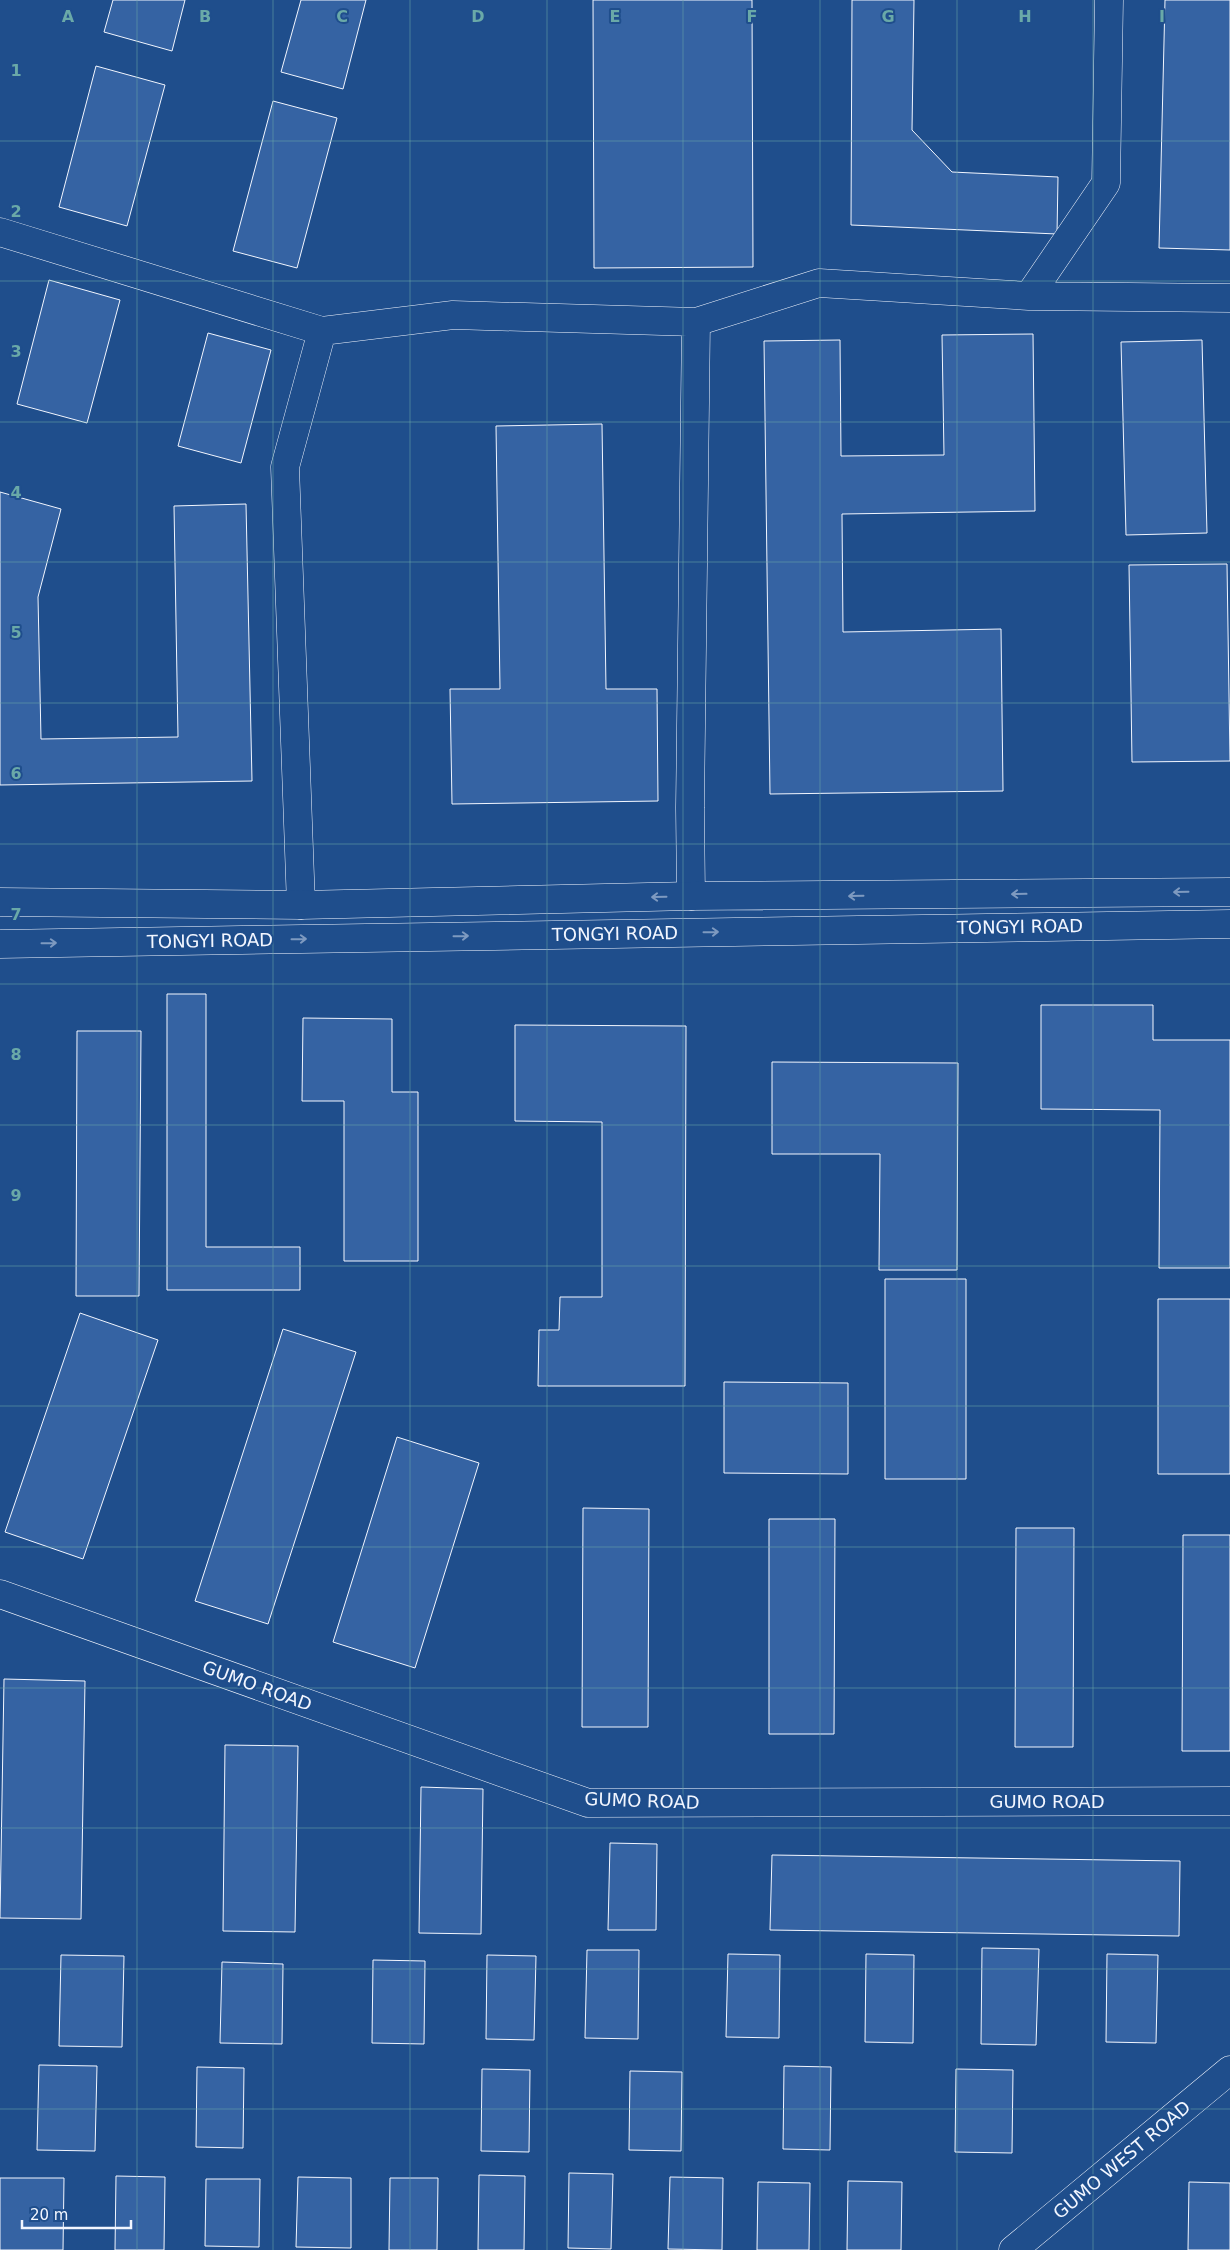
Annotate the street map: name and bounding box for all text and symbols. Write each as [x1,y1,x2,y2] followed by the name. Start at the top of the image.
[62,7,75,26] text: A
[199,7,211,26] text: B
[336,7,348,26] text: C
[471,7,485,26] text: D
[610,7,620,26] text: E
[747,7,757,26] text: F
[881,7,895,26] text: G
[1018,7,1032,26] text: H
[1159,7,1165,26] text: I
[10,61,22,80] text: 1
[10,202,22,221] text: 2
[10,342,22,361] text: 3
[10,483,22,502] text: 4
[10,623,22,642] text: 5
[10,764,22,783] text: 6
[1174,887,1190,897] one-way arrow
[1011,889,1028,899] one-way arrow
[849,891,865,900] one-way arrow
[651,892,668,902] one-way arrow
[10,905,22,924] text: 7
[956,915,1083,938] street label: TONGYI ROAD
[551,922,678,945] street label: TONGYI ROAD
[703,928,719,937] one-way arrow
[146,929,273,952] street label: TONGYI ROAD
[453,932,469,941] one-way arrow
[290,934,306,944] one-way arrow
[40,938,56,948] one-way arrow
[10,1045,22,1064] text: 8
[10,1186,22,1205] text: 9
[200,1656,315,1715] street label: GUMO ROAD
[584,1788,700,1813] street label: GUMO ROAD
[989,1791,1105,1812] street label: GUMO ROAD
[1049,2096,1194,2223] street label: GUMO WEST ROAD
[22,2198,131,2230] scale bar
[30,2206,68,2224] text: 20 m

